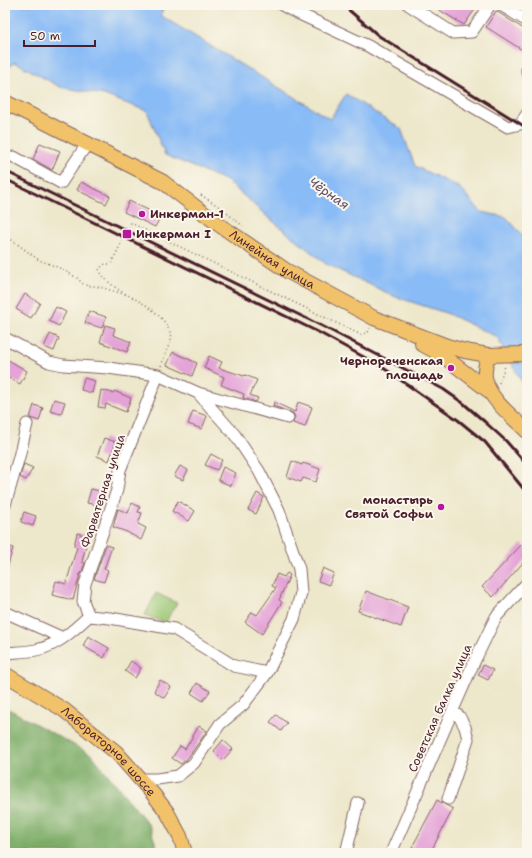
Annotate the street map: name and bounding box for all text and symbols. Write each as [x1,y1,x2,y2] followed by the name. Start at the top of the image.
[24,22,95,48] scale bar
[30,28,60,44] text: 50 m
[305,173,353,213] water label: Чёрная
[150,206,224,222] place label: Инкерман-1
[137,209,147,219] marker: Инкерман-1
[136,226,211,242] place label: Инкерман I
[226,226,318,293] street label: Линейная улица
[121,228,133,240] marker: Инкерман I
[340,353,443,383] place label: Чернореченская площадь
[446,363,456,373] marker: Чернореченская площадь
[77,432,129,550] street label: Фарватерная улица
[345,492,434,522] place label: монастырь Святой Софьи
[436,502,446,512] marker: монастырь Святой Софьи
[405,641,476,775] street label: Советская балка улица
[58,703,159,800] street label: Лабораторное шоссе

